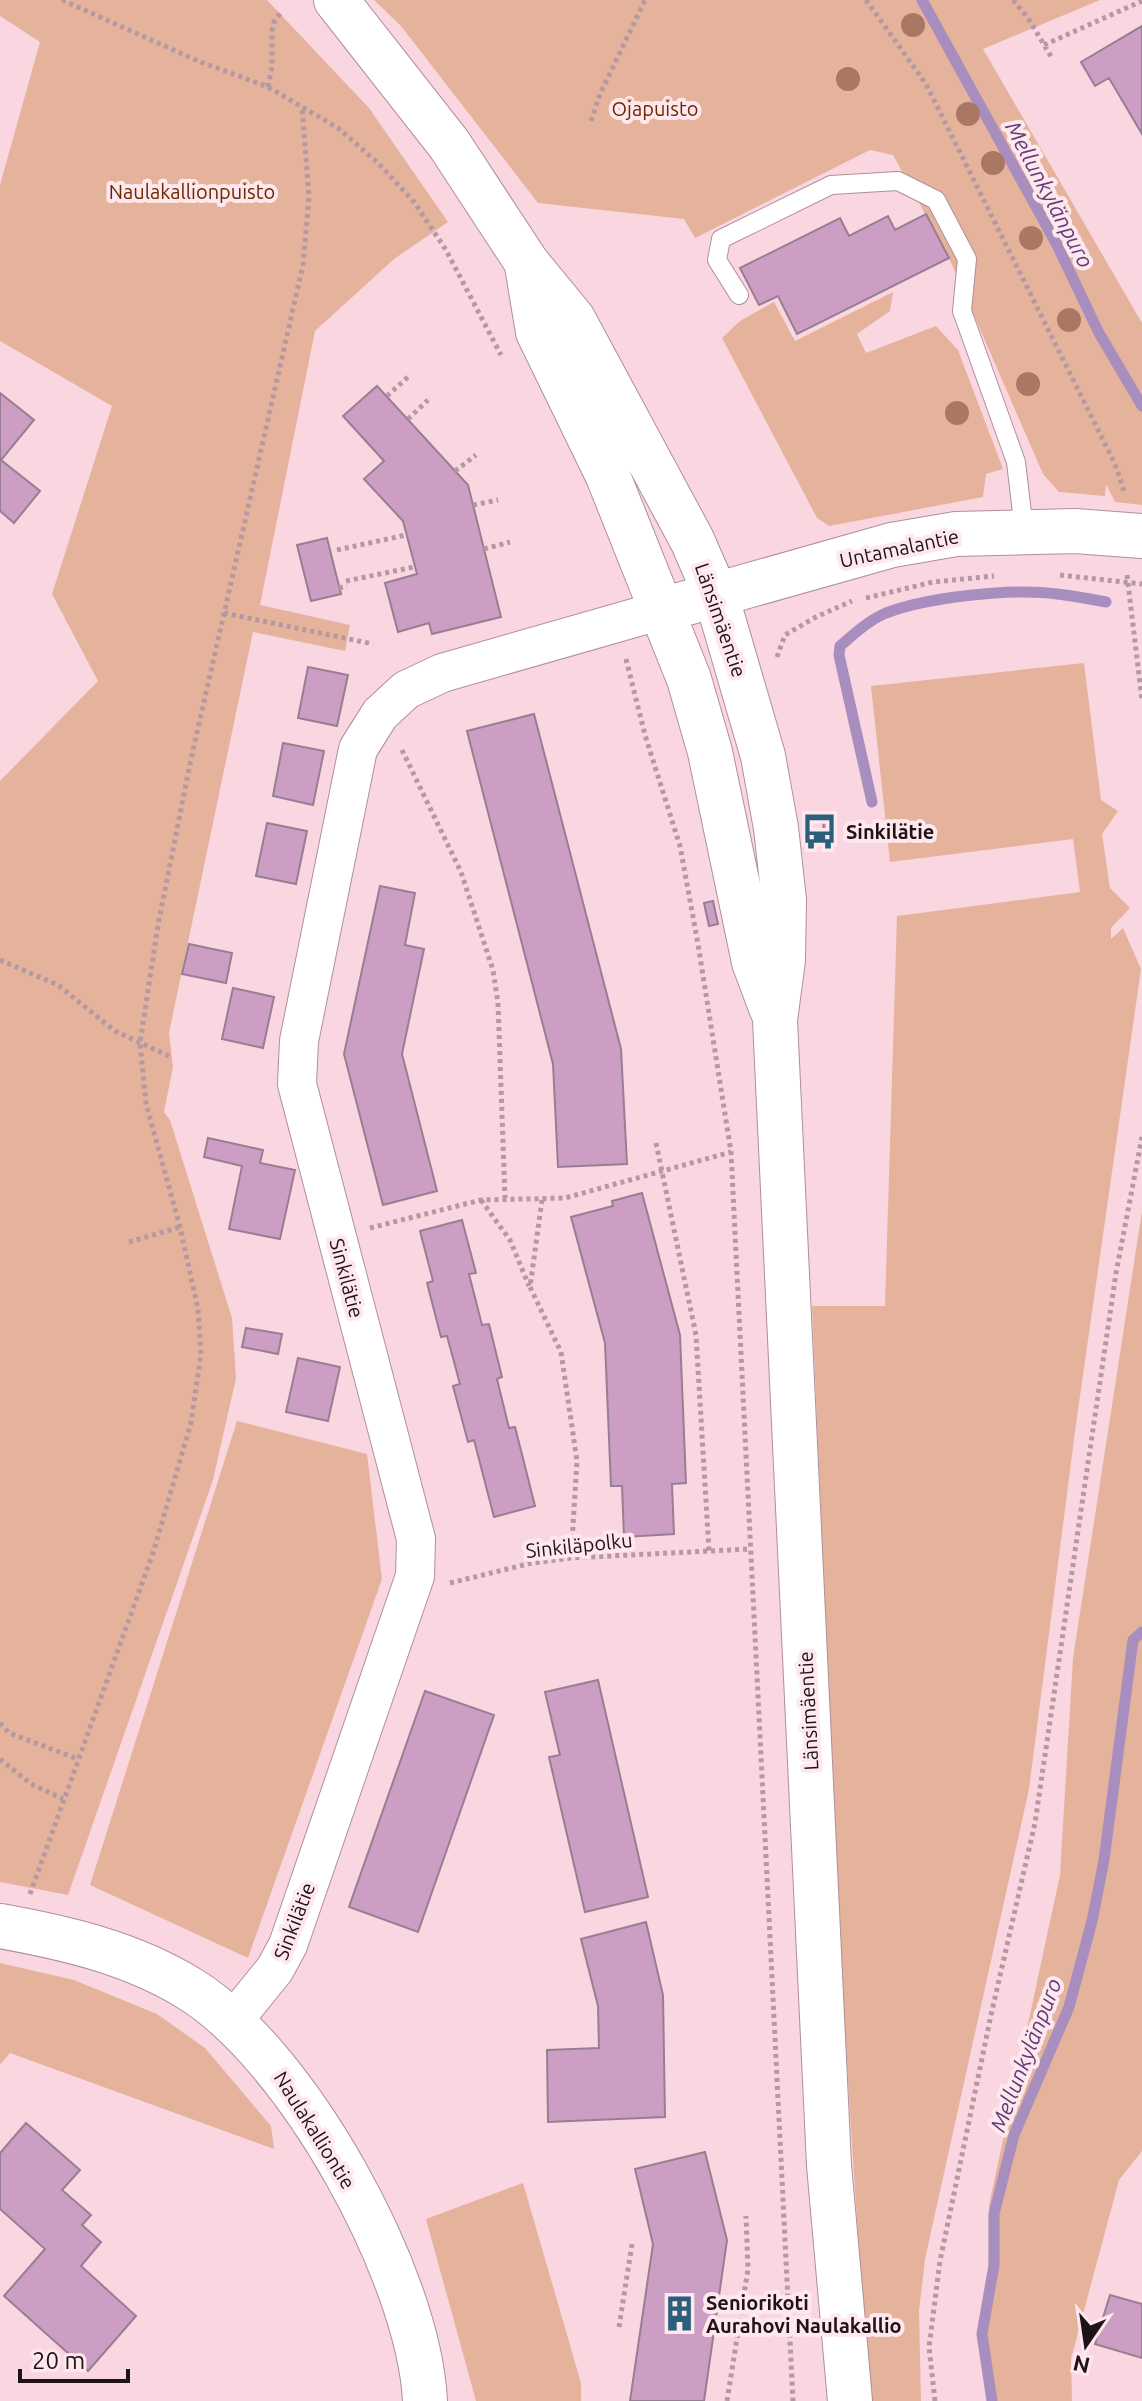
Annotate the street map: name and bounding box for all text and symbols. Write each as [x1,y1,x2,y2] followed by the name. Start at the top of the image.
[612,97,698,120] park label: Ojapuisto
[1001,117,1099,271] water label: Mellunkylänpuro
[109,180,275,203] park label: Naulakallionpuisto
[837,524,961,572] street label: Untamalantie
[691,560,751,680] street label: Länsimäentie
[801,812,839,850] bus stop icon: Sinkilätie
[846,820,934,843] place label: Sinkilätie
[325,1236,369,1320] street label: Sinkilätie
[524,1528,634,1562] street label: Sinkiläpolku
[793,1651,823,1771] street label: Länsimäentie
[269,1879,319,1963] street label: Sinkilätie
[984,1975,1066,2135] water label: Mellunkylänpuro
[270,2067,360,2193] street label: Naulakalliontie
[706,2291,902,2337] place label: Seniorikoti Aurahovi Naulakallio
[661,2295,699,2333] building icon: Seniorikoti Aurahovi Naulakallio
[1046,2305,1126,2385] north arrow
[20,2333,128,2383] scale bar
[32,2347,85,2374] text: 20 m
[1071,2351,1092,2379] text: N

